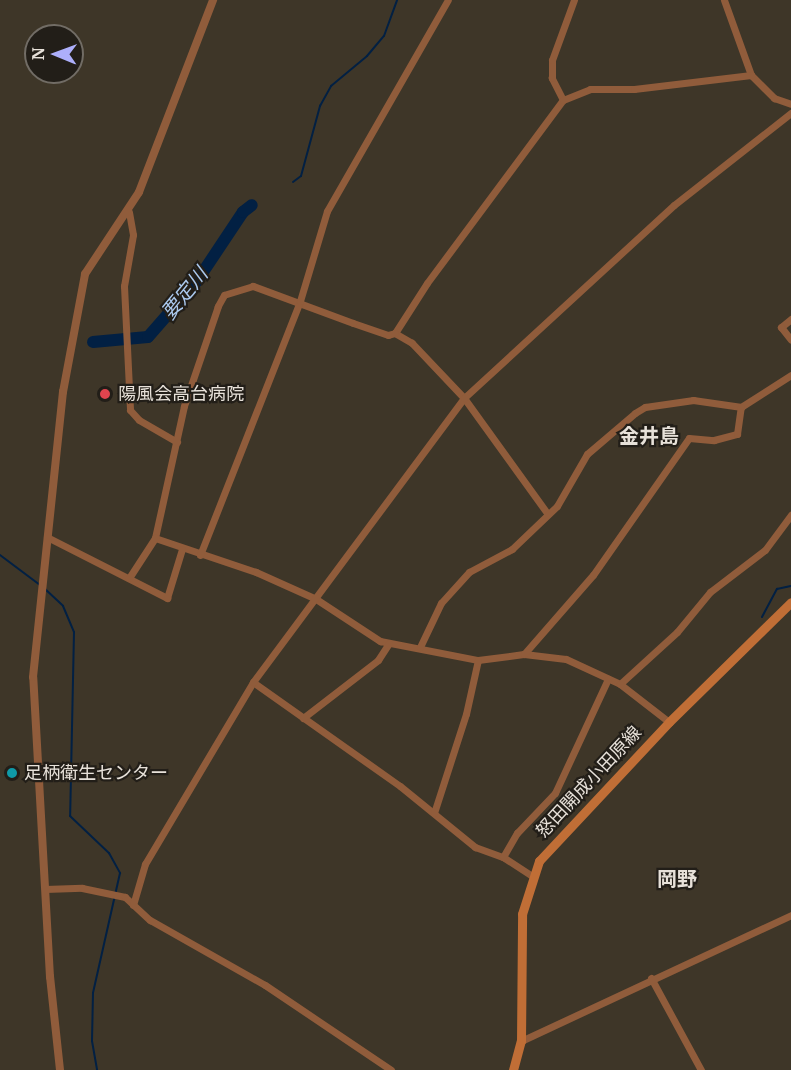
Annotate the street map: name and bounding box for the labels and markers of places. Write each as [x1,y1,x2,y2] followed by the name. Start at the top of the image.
[118,383,244,405] place label: 陽風会高台病院
[96,385,114,403] marker: 陽風会高台病院
[24,762,168,784] place label: 足柄衛生センター
[5,766,19,780] marker: 足柄衛生センター

